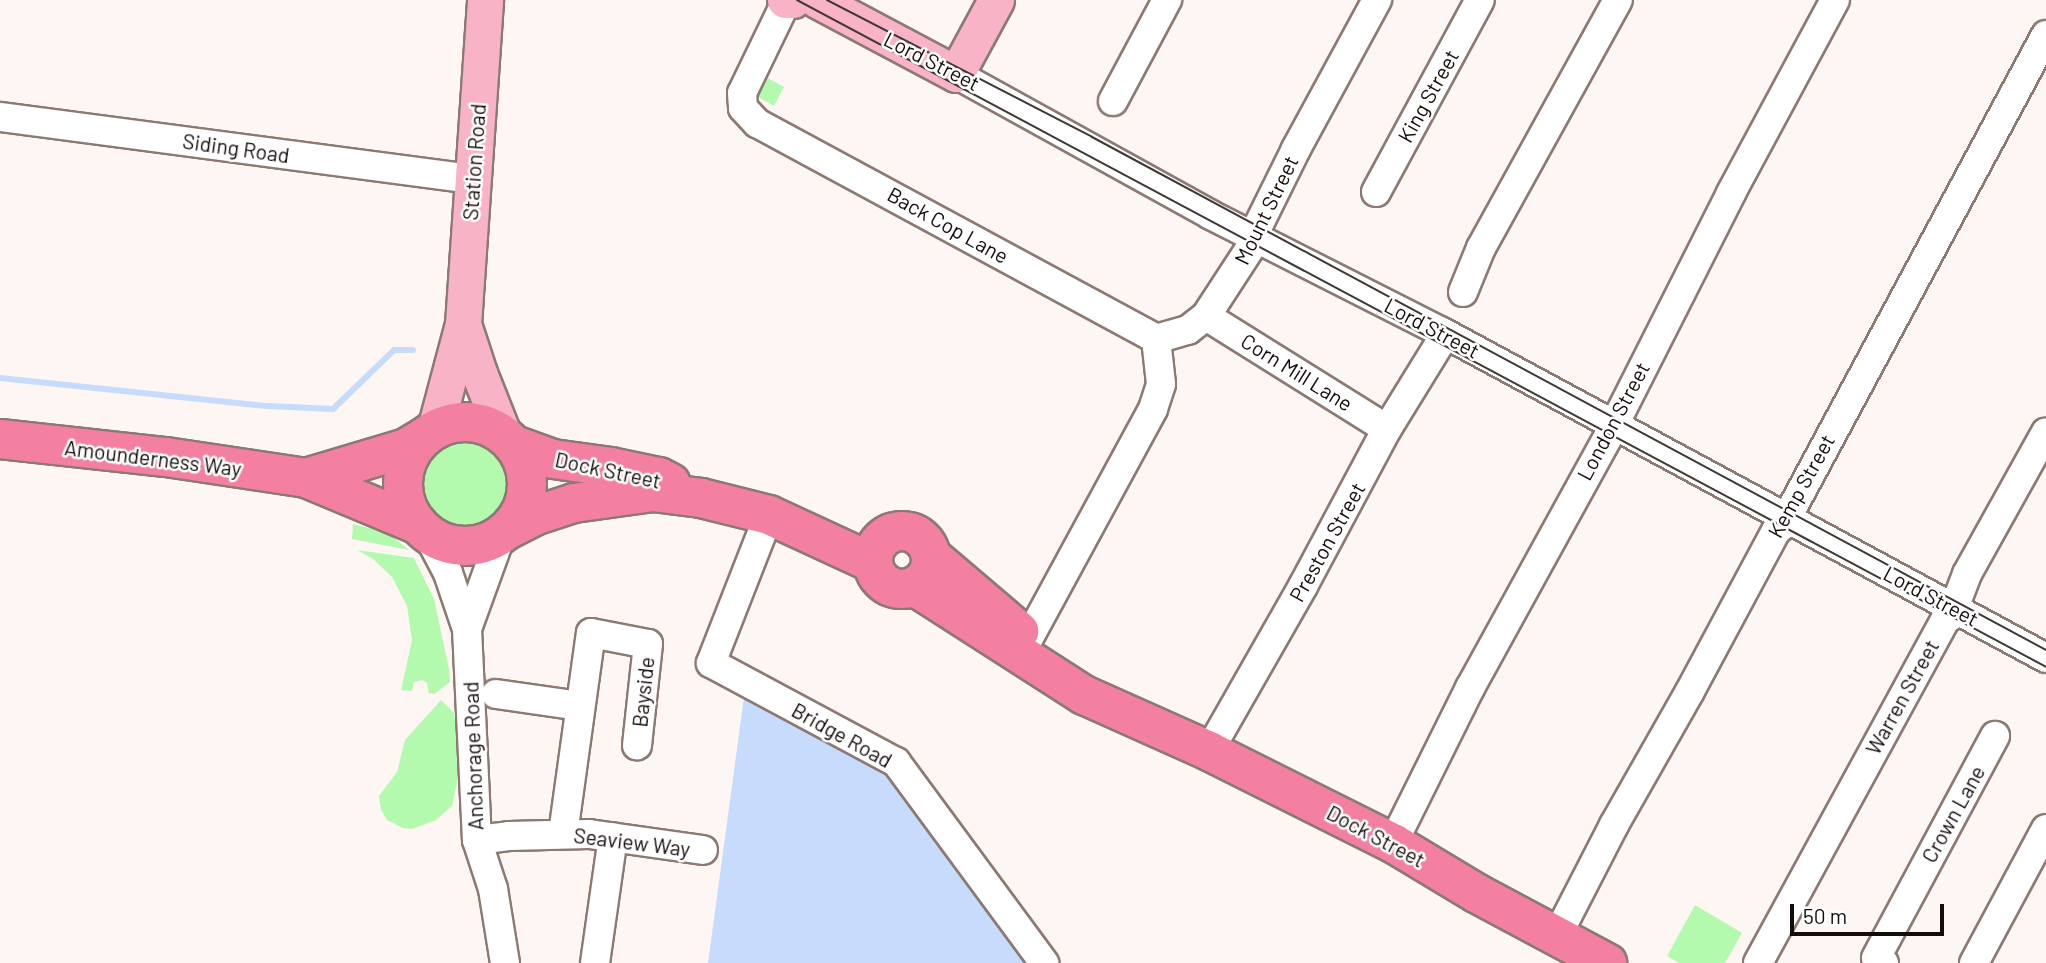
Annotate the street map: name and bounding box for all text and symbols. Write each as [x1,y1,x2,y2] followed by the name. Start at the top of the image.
[880,26,984,96] street label: Lord Street
[1392,45,1464,147] street label: King Street
[457,103,491,221] street label: Station Road
[181,128,291,168] street label: Siding Road
[1229,151,1303,269] street label: Mount Street
[883,181,1013,269] street label: Back Cop Lane
[1380,292,1484,364] street label: Lord Street
[1237,328,1357,416] street label: Corn Mill Lane
[1571,358,1655,484] street label: London Street
[1762,430,1840,542] street label: Kemp Street
[63,435,243,481] street label: Amounderness Way
[553,447,663,493] street label: Dock Street
[1284,478,1370,606] street label: Preston Street
[1879,560,1983,632] street label: Lord Street
[1860,635,1944,759] street label: Warren Street
[627,655,659,729] street label: Bayside
[458,681,488,831] street label: Anchorage Road
[787,697,897,773] street label: Bridge Road
[1916,761,1990,867] street label: Crown Lane
[1323,800,1429,872] street label: Dock Street
[572,822,692,862] street label: Seaview Way
[1794,890,1948,934] scale bar
[1803,903,1847,928] text: 50 m

